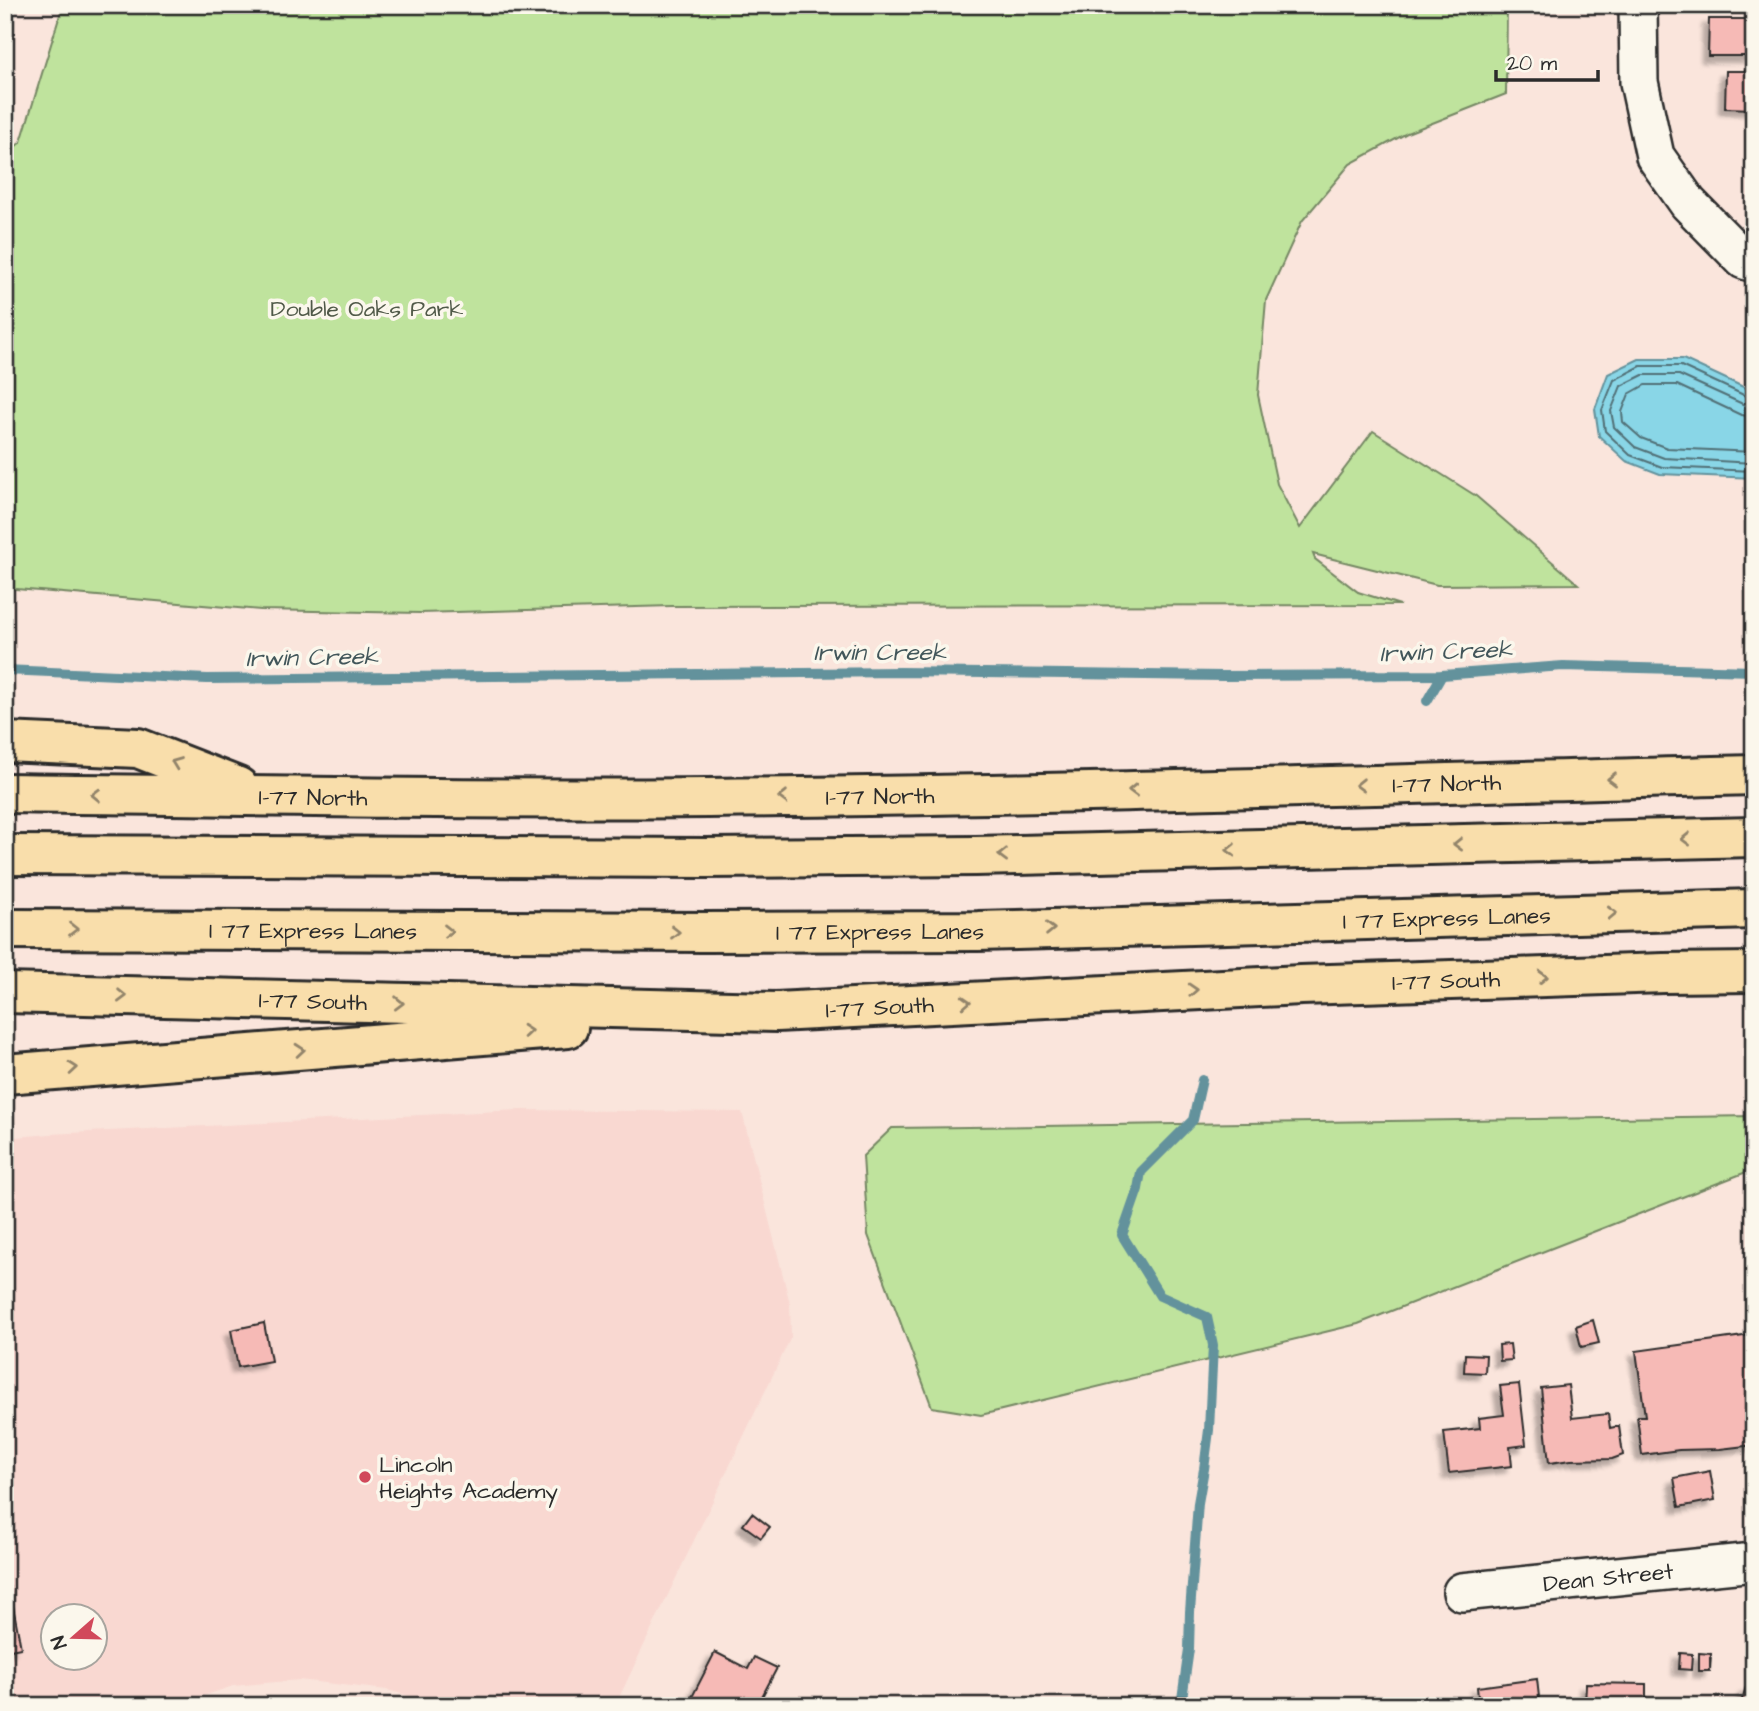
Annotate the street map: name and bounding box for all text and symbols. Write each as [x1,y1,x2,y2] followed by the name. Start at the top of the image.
[1496,38,1598,82] scale bar
[1507,49,1558,78] text: 20 m
[271,293,463,325] park label: Double Oaks Park
[1379,633,1514,671] water label: Irwin Creek
[814,636,947,670] water label: Irwin Creek
[245,640,380,676] water label: Irwin Creek
[171,758,183,772] one-way arrow
[1392,767,1502,802] street label: I-77 North
[1606,771,1617,787] one-way arrow
[1354,777,1365,793] one-way arrow
[825,780,935,814] street label: I-77 North
[258,781,368,814] street label: I-77 North
[1127,783,1138,798] one-way arrow
[91,787,102,802] one-way arrow
[777,789,787,805] one-way arrow
[1680,831,1690,847] one-way arrow
[1452,837,1463,852] one-way arrow
[1225,842,1236,857] one-way arrow
[997,847,1008,863] one-way arrow
[1342,900,1551,938] street label: I 77 Express Lanes
[1607,905,1618,920] one-way arrow
[209,915,417,948] street label: I 77 Express Lanes
[776,916,985,949] street label: I 77 Express Lanes
[69,921,79,937] one-way arrow
[1045,921,1056,936] one-way arrow
[443,923,454,939] one-way arrow
[671,924,681,940] one-way arrow
[1391,963,1501,999] street label: I-77 South
[1538,969,1549,984] one-way arrow
[1188,983,1199,998] one-way arrow
[258,984,368,1019] street label: I-77 South
[118,988,128,1004] one-way arrow
[825,989,935,1026] street label: I-77 South
[961,994,972,1009] one-way arrow
[394,995,405,1010] one-way arrow
[522,1024,533,1039] one-way arrow
[295,1042,306,1057] one-way arrow
[68,1061,79,1076] one-way arrow
[379,1449,558,1508] place label: Lincoln Heights Academy
[357,1469,373,1485] marker: Lincoln Heights Academy
[1542,1555,1676,1601] street label: Dean Street
[38,1602,108,1672] north arrow
[45,1632,74,1653] text: N

